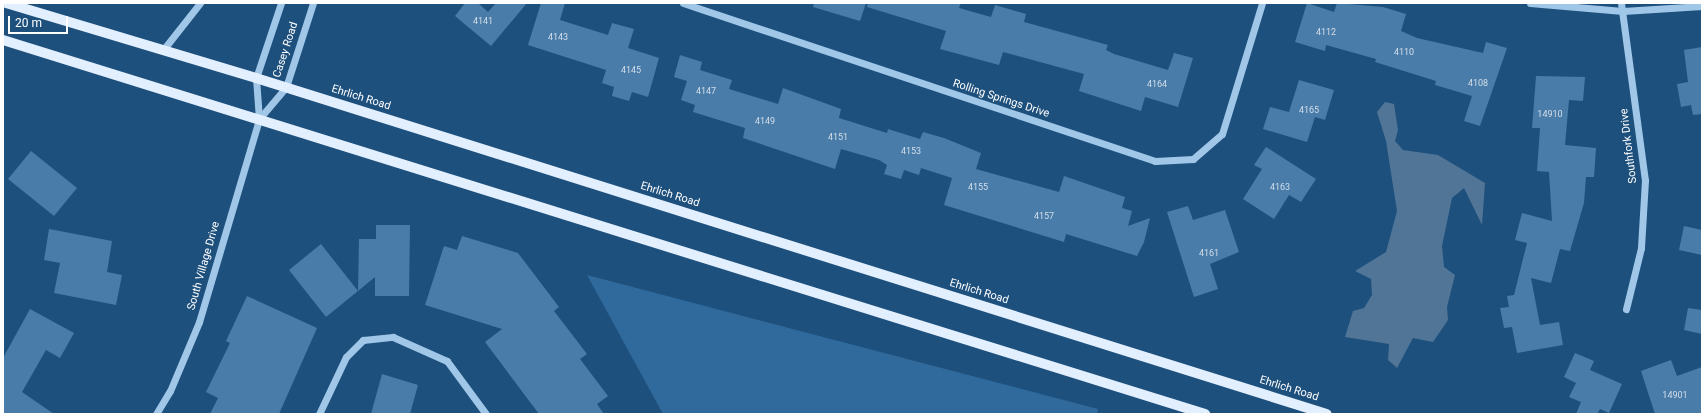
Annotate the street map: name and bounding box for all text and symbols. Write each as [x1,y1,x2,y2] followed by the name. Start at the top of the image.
[10,8,70,34] scale bar
[15,16,42,30] text: 20 m
[473,16,493,26] house number: 4141
[271,20,301,80] street label: Casey Road
[1316,27,1336,37] house number: 4112
[548,32,568,42] house number: 4143
[1394,47,1414,57] house number: 4110
[621,65,641,75] house number: 4145
[951,77,1051,121] street label: Rolling Springs Drive
[1468,78,1488,88] house number: 4108
[1147,79,1167,89] house number: 4164
[330,83,392,113] street label: Ehrlich Road
[696,86,716,96] house number: 4147
[1299,105,1319,115] house number: 4165
[1618,108,1640,184] street label: Southfork Drive
[1537,109,1563,119] house number: 14910
[755,116,775,126] house number: 4149
[828,132,848,142] house number: 4151
[901,146,921,156] house number: 4153
[639,180,701,210] street label: Ehrlich Road
[968,182,988,192] house number: 4155
[1270,182,1290,192] house number: 4163
[1034,211,1054,221] house number: 4157
[185,220,223,312] street label: South Village Drive
[1199,248,1219,258] house number: 4161
[948,277,1010,307] street label: Ehrlich Road
[1258,374,1320,404] street label: Ehrlich Road
[1662,390,1688,400] house number: 14901

